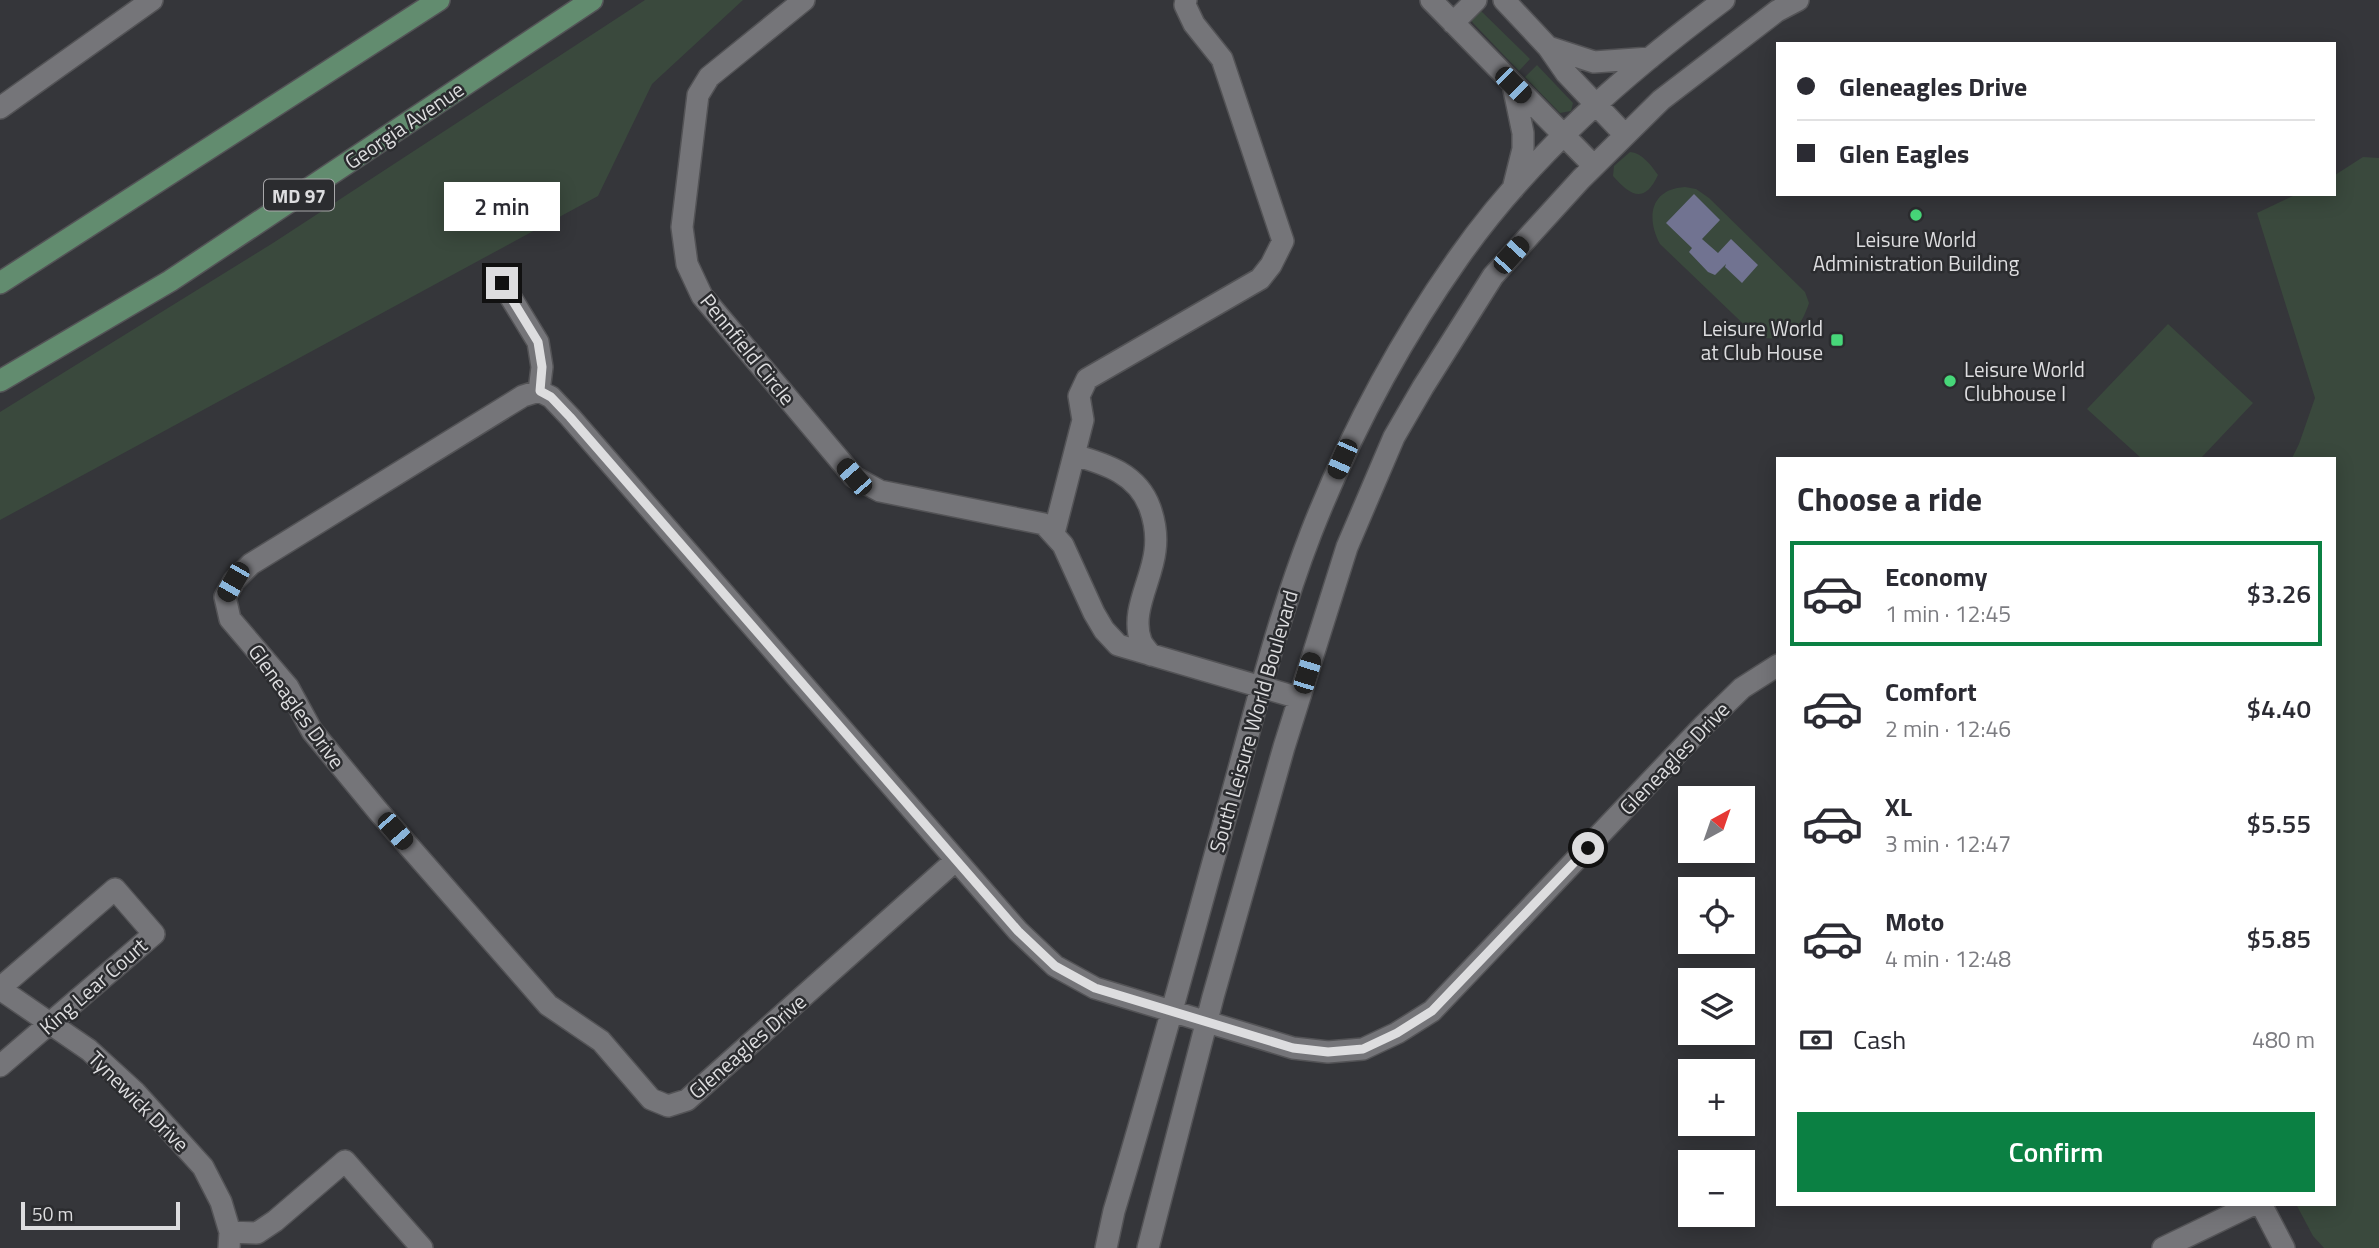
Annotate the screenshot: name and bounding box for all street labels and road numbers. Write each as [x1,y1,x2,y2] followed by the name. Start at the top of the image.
[338,73,470,177] street label: Georgia Avenue
[264,180,334,210] road number: MD 97
[693,286,803,412] street label: Pennfield Circle
[1200,586,1306,856] street label: South Leisure World Boulevard
[241,637,353,775] street label: Gleneagles Drive
[1611,694,1737,822] street label: Gleneagles Drive
[32,929,155,1042] street label: King Lear Court
[681,986,813,1106] street label: Gleneagles Drive
[81,1043,197,1159] street label: Tynewick Drive

